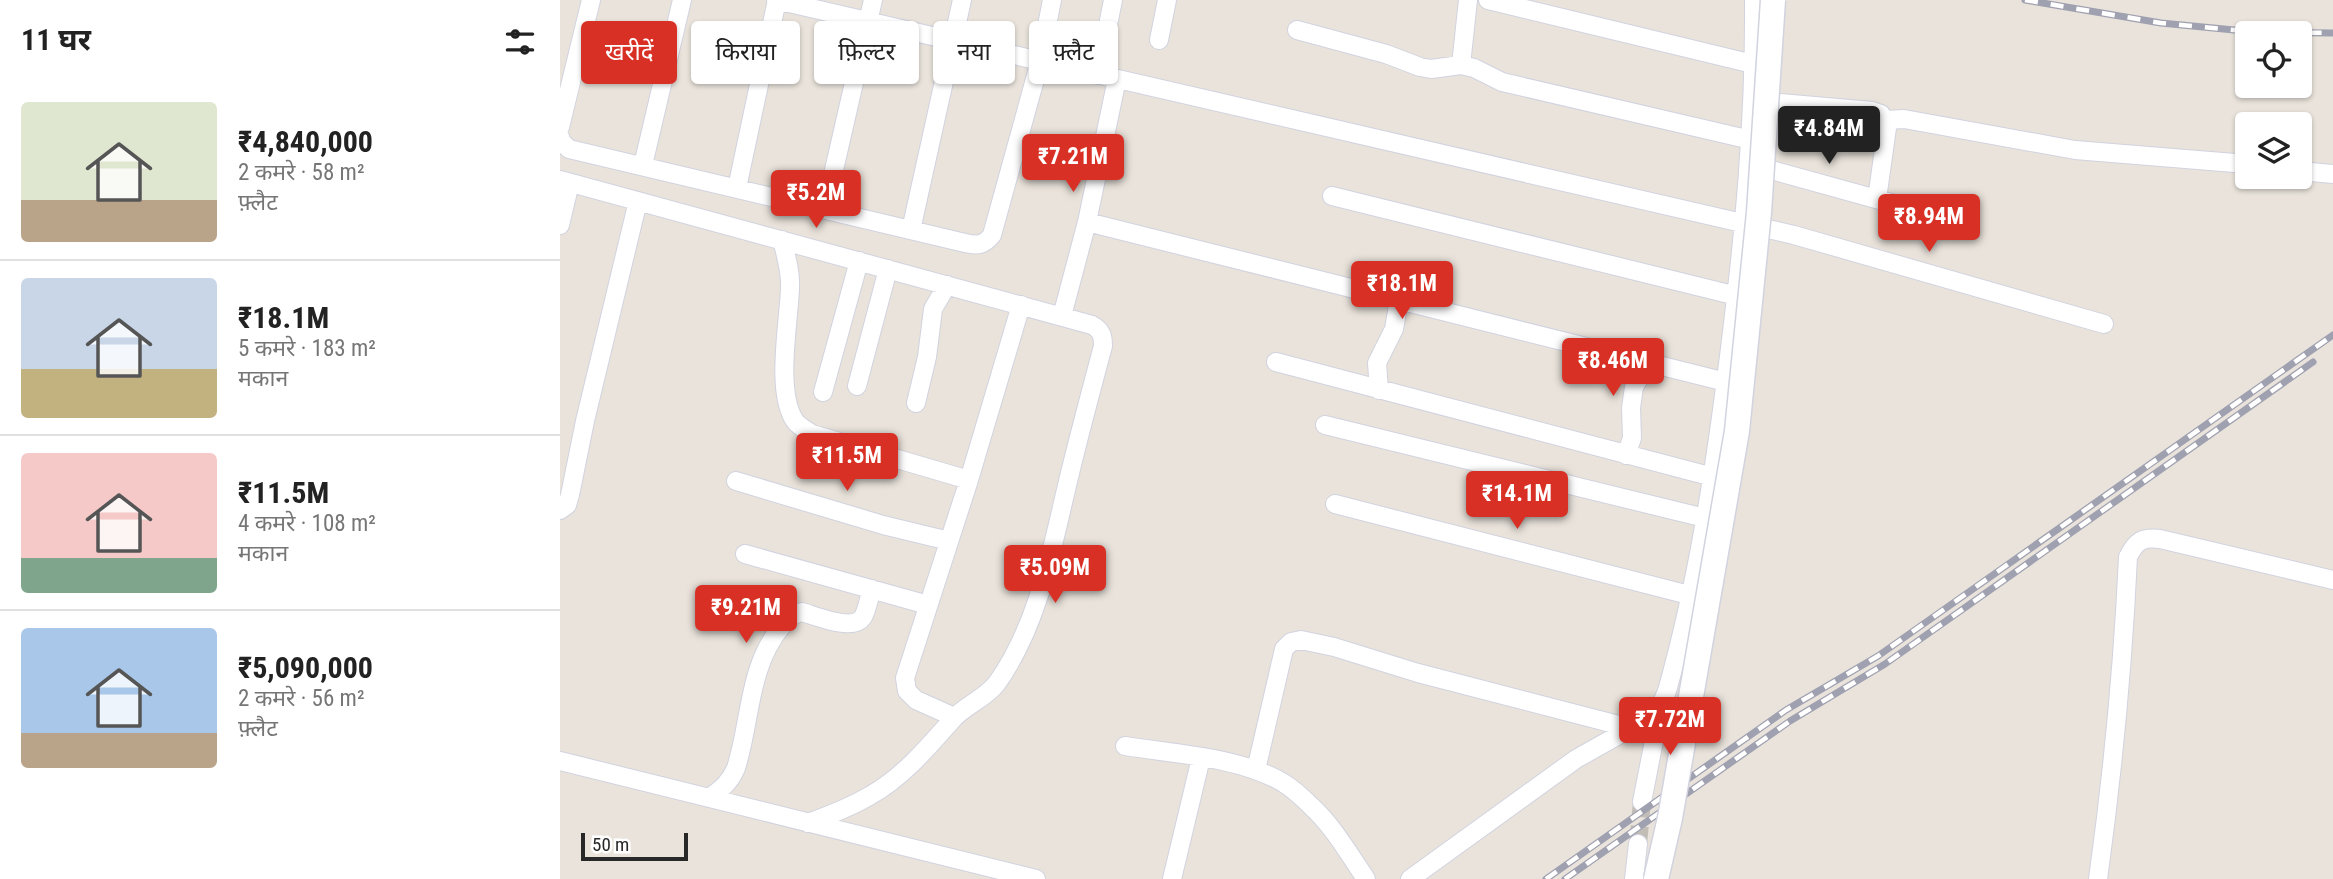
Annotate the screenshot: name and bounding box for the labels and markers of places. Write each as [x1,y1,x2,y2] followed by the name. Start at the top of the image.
[1772,106,1886,166] pin: ₹4.84M
[1016,134,1130,194] pin: ₹7.21M
[767,170,865,230] pin: ₹5.2M
[1872,194,1986,254] pin: ₹8.94M
[1345,262,1459,321] pin: ₹18.1M
[1556,338,1670,398] pin: ₹8.46M
[790,434,904,493] pin: ₹11.5M
[1460,472,1574,531] pin: ₹14.1M
[998,546,1112,605] pin: ₹5.09M
[689,586,803,645] pin: ₹9.21M
[1613,698,1727,757] pin: ₹7.72M

